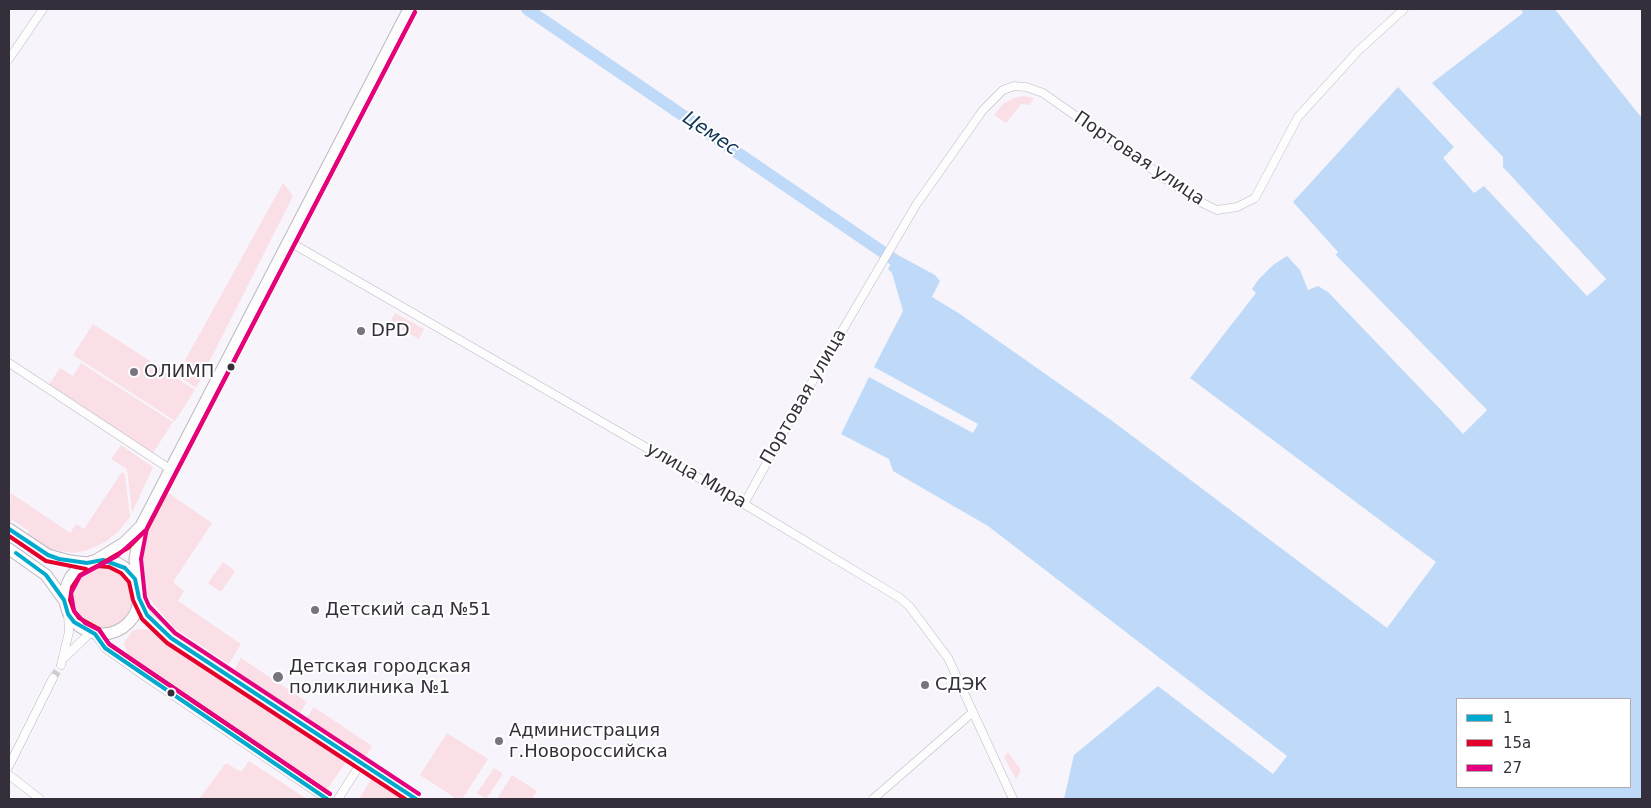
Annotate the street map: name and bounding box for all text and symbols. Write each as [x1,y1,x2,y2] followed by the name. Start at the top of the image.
[678,107,742,161] water label: Цемес
[1070,107,1208,211] street label: Портовая улица
[371,320,410,342] place label: DPD
[355,325,367,337] marker: DPD
[756,325,852,469] street label: Портовая улица
[144,361,214,383] place label: ОЛИМП
[226,362,236,372] unlabelled marker
[128,366,140,378] marker: ОЛИМП
[642,439,750,513] street label: улица Мира
[325,599,491,621] place label: Детский сад №51
[309,604,321,616] marker: Детский сад №51
[289,656,471,699] place label: Детская городская поликлиника №1
[271,670,285,684] marker: Детская городская поликлиника №1
[935,674,987,696] place label: СДЭК
[919,679,931,691] marker: СДЭК
[166,688,176,698] unlabelled marker
[1456,698,1631,788] legend
[1503,709,1513,727] text: 1
[509,720,668,762] place label: Администрация г.Новороссийска
[1503,734,1531,752] text: 15а
[493,735,505,747] marker: Администрация г.Новороссийска
[1503,759,1522,777] text: 27

